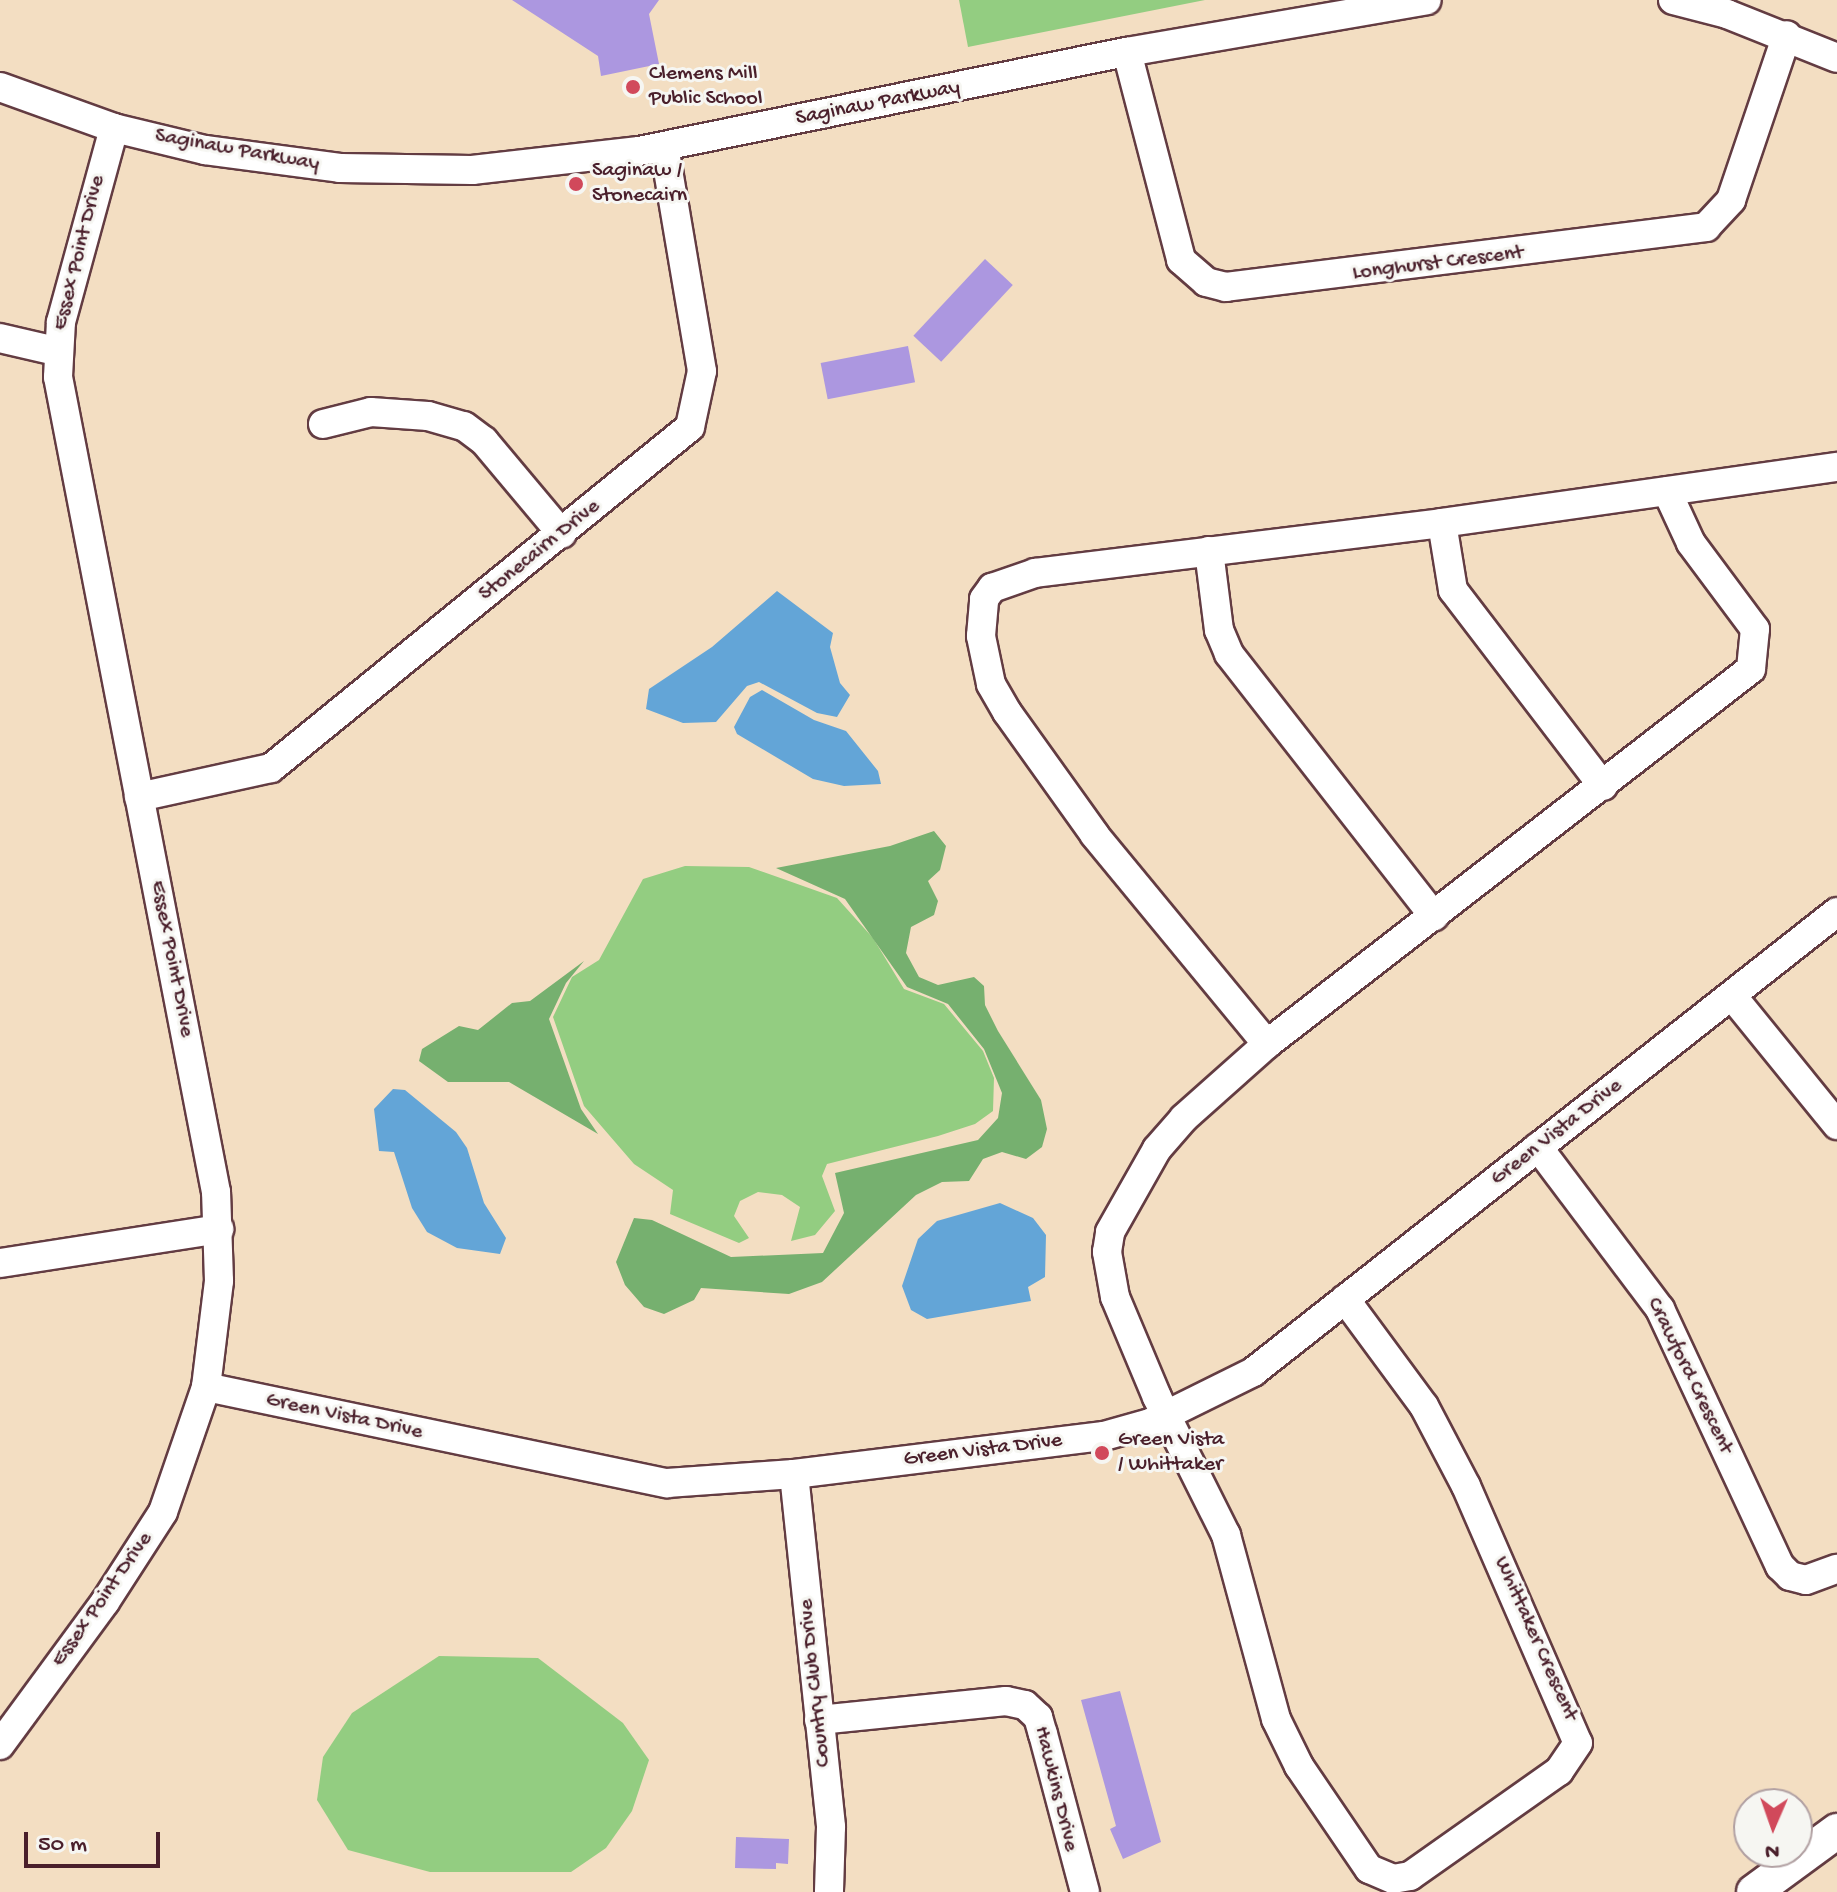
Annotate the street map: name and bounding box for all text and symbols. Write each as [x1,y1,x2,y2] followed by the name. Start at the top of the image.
[649,61,763,112] place label: Clemens Mill Public School
[794,75,962,133] street label: Saginaw Parkway
[624,78,642,96] marker: Clemens Mill Public School
[153,124,321,178] street label: Saginaw Parkway
[592,158,687,210] place label: Saginaw / Stonecairn
[48,173,112,333] street label: Essex Point Drive
[567,175,585,193] marker: Saginaw / Stonecairn
[1351,240,1525,288] street label: Longhurst Crescent
[474,494,606,608] street label: Stonecairn Drive
[143,878,199,1040] street label: Essex Point Drive
[1486,1073,1628,1193] street label: Green Vista Drive
[1640,1294,1738,1458] street label: Crawford Crescent
[263,1388,425,1446] street label: Green Vista Drive
[1118,1427,1224,1478] place label: Green Vista / Whittaker
[902,1428,1064,1474] street label: Green Vista Drive
[1093,1444,1111,1462] marker: Green Vista / Whittaker
[47,1527,159,1673] street label: Essex Point Drive
[1487,1553,1583,1725] street label: Whittaker Crescent
[794,1598,838,1768] street label: Country Club Drive
[1027,1724,1083,1854] street label: Hawkins Drive
[1733,1788,1813,1868] north arrow
[28,1816,164,1866] scale bar
[38,1831,87,1860] text: 50 m
[1765,1837,1780,1863] text: N

